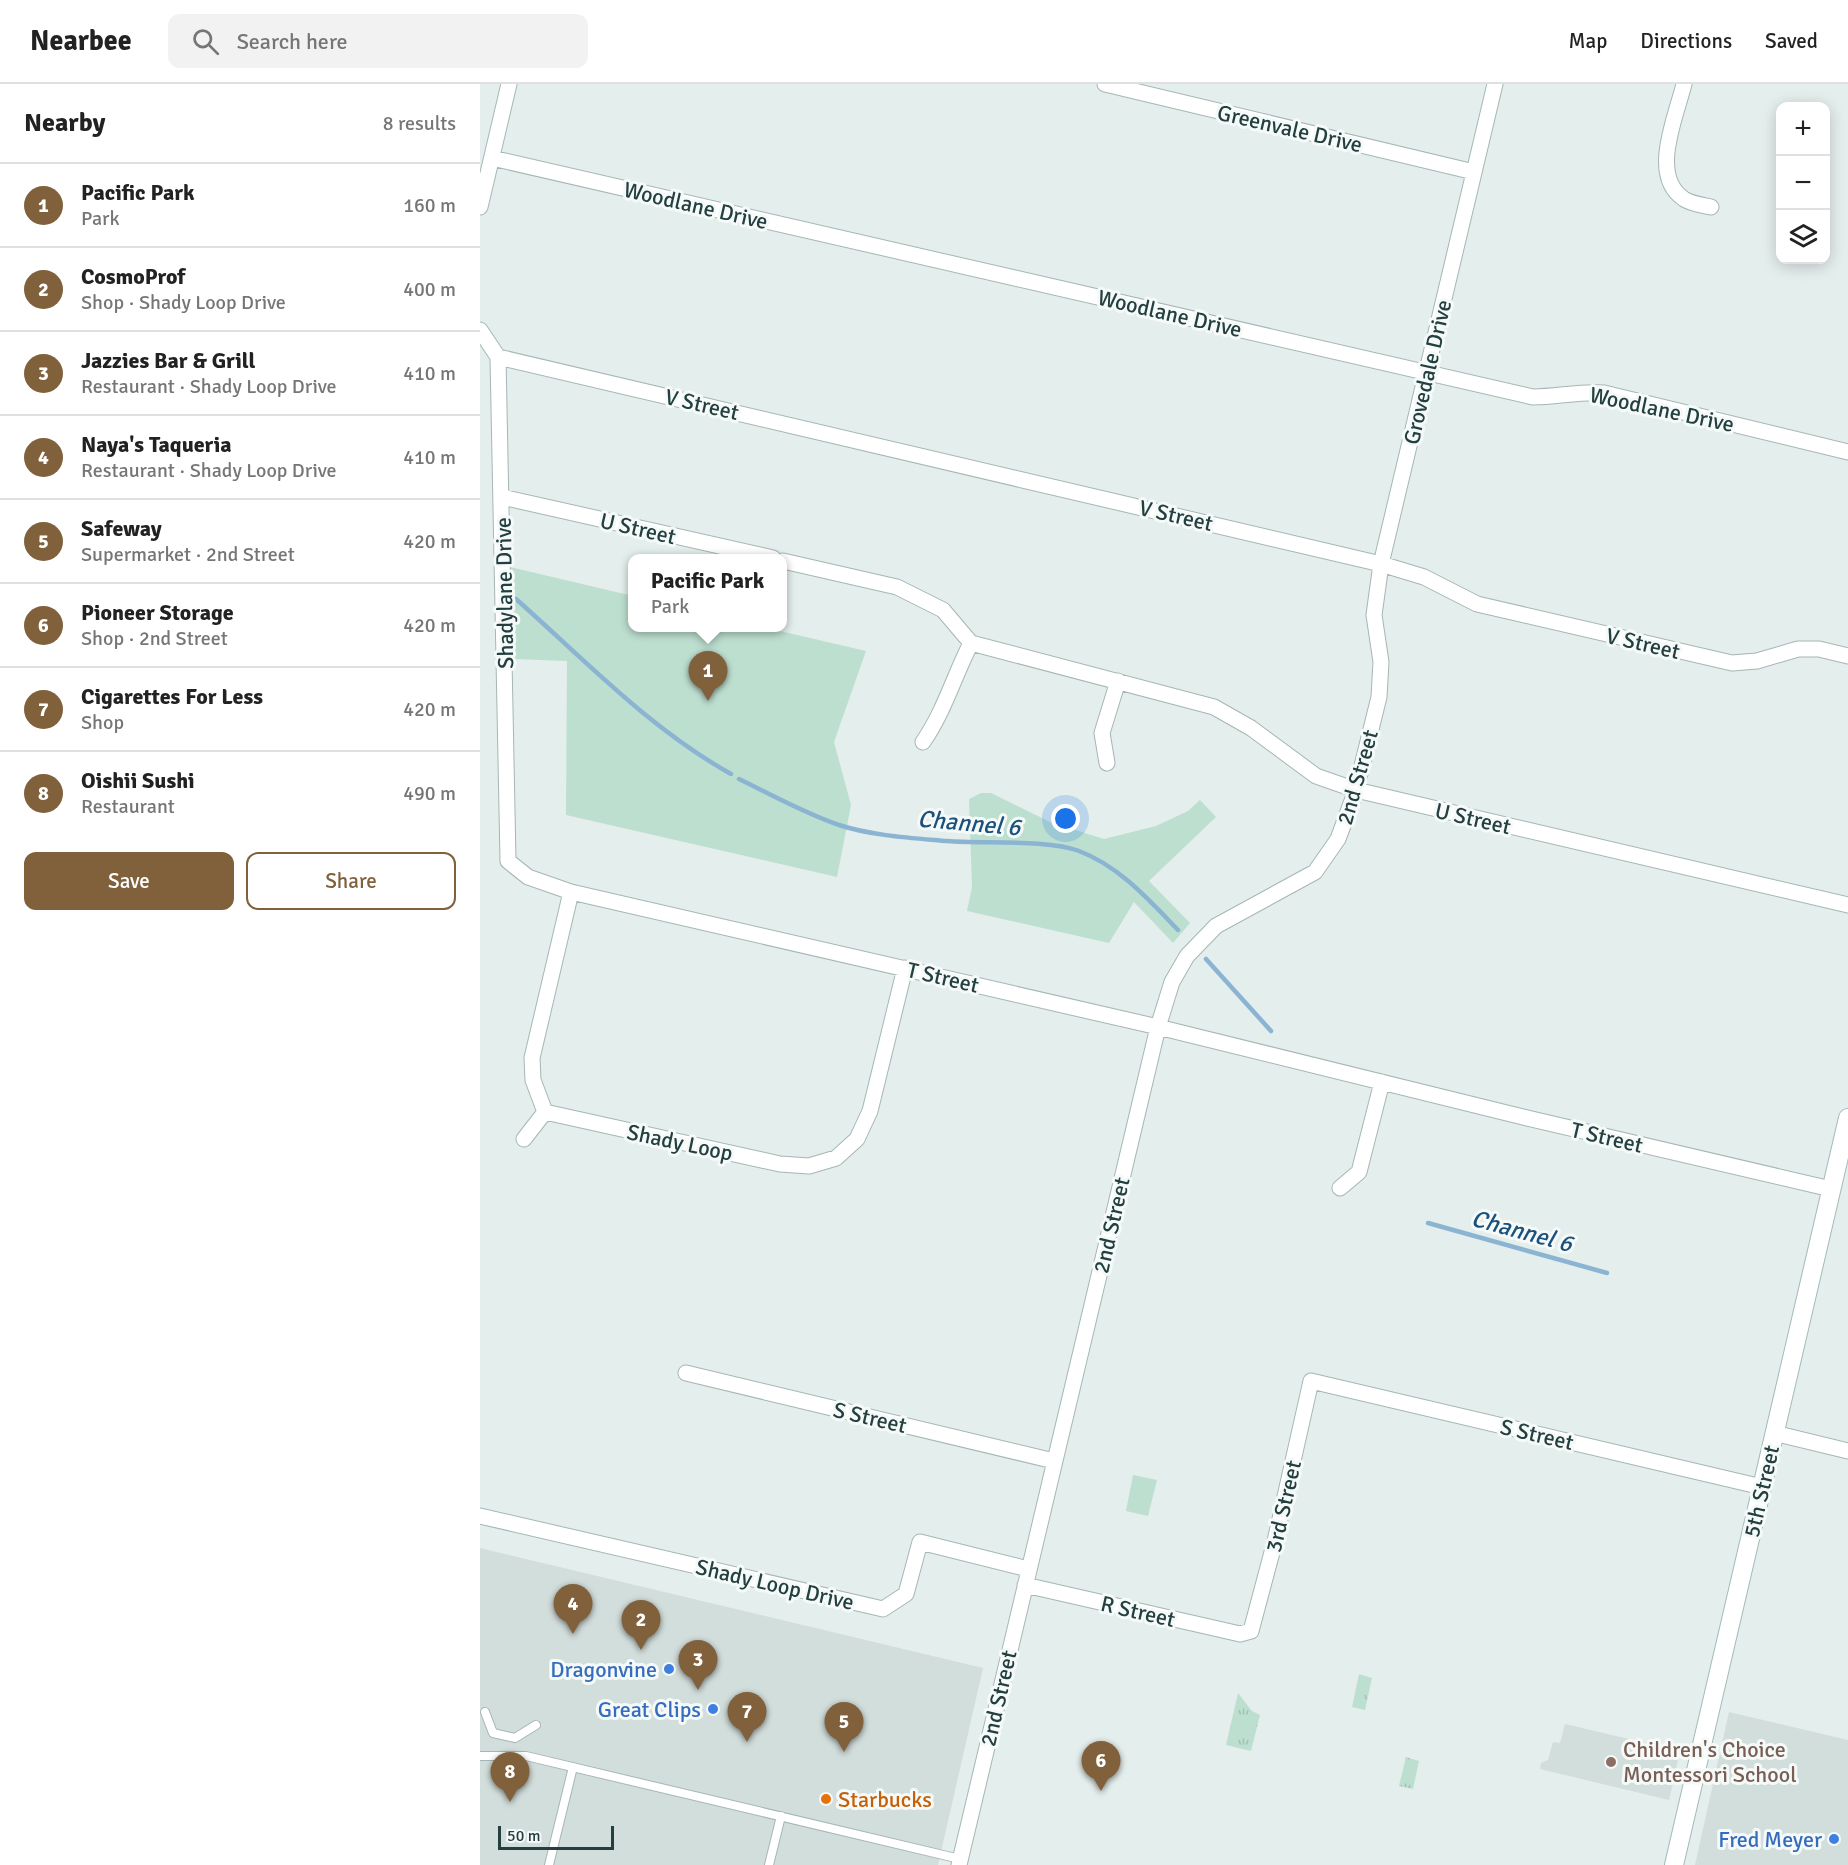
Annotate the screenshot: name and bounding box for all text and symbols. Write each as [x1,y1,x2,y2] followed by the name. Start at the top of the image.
[168,14,588,68] search box
[30,24,132,58] text: Nearbee
[189,25,222,58] icon: search
[237,28,348,55] text: Search here
[1569,28,1607,54] text: Map
[1640,28,1732,54] text: Directions
[1765,28,1818,54] text: Saved
[1215,99,1365,158] street label: Greenvale Drive
[1776,102,1830,264] map controls
[1776,102,1830,156] button: +
[24,107,105,139] text: Nearby
[383,111,456,136] text: 8 results
[1776,156,1830,210] button: −
[621,176,771,235] street label: Woodlane Drive
[81,179,194,206] text: Pacific Park
[38,193,49,218] text: 1
[403,193,456,218] text: 160 m
[81,206,119,231] text: Park
[1776,210,1830,264] button: layers
[81,263,185,290] text: CosmoProf
[38,277,49,302] text: 2
[403,277,456,302] text: 400 m
[1095,284,1245,343] street label: Woodlane Drive
[81,290,286,315] text: Shop · Shady Loop Drive
[1398,297,1457,447] street label: Grovedale Drive
[81,347,255,374] text: Jazzies Bar & Grill
[38,361,49,386] text: 3
[403,361,456,386] text: 410 m
[81,374,337,399] text: Restaurant · Shady Loop Drive
[1587,381,1737,438] street label: Woodlane Drive
[662,383,742,426] street label: V Street
[81,431,232,458] text: Naya's Taqueria
[38,445,49,470] text: 4
[403,445,456,470] text: 410 m
[81,458,337,483] text: Restaurant · Shady Loop Drive
[1136,494,1216,537] street label: V Street
[597,507,679,550] street label: U Street
[81,515,162,542] text: Safeway
[490,517,519,669] street label: Shadylane Drive
[38,529,49,554] text: 5
[403,529,456,554] text: 420 m
[81,542,295,567] text: Supermarket · 2nd Street
[628,554,787,632] popup
[651,567,764,594] text: Pacific Park
[651,594,689,619] text: Park
[81,599,234,626] text: Pioneer Storage
[38,613,49,638] text: 6
[403,613,456,638] text: 420 m
[1603,622,1683,665] street label: V Street
[81,626,228,651] text: Shop · 2nd Street
[688,652,728,701] pin: 1
[81,683,263,710] text: Cigarettes For Less
[38,697,49,722] text: 7
[403,697,456,722] text: 420 m
[81,710,124,735] text: Shop
[1331,726,1384,828] street label: 2nd Street
[81,767,195,794] text: Oishii Sushi
[38,781,49,806] text: 8
[403,781,456,806] text: 490 m
[81,794,175,819] text: Restaurant
[1432,797,1514,840] street label: U Street
[916,804,1024,843] water label: Channel 6
[1051,804,1080,833] your location
[24,852,234,910] button: Save
[246,852,456,910] button: Share
[904,956,982,999] street label: T Street
[1568,1116,1646,1159] street label: T Street
[625,1118,735,1167] street label: Shady Loop
[1087,1174,1136,1276] street label: 2nd Street
[1468,1203,1578,1259] water label: Channel 6
[831,1396,909,1439] street label: S Street
[1498,1413,1576,1456] street label: S Street
[1738,1442,1785,1540] street label: 5th Street
[1260,1457,1307,1555] street label: 3rd Street
[693,1553,857,1616] street label: Shady Loop Drive
[554,1584,592,1634] pin: 4
[1098,1590,1178,1633] street label: R Street
[622,1600,660,1650] pin: 2
[678,1640,718,1690] pin: 3
[974,1647,1023,1749] street label: 2nd Street
[550,1656,657,1683] place label: Dragonvine
[662,1662,676,1676] marker: Dragonvine
[728,1692,766,1742] pin: 7
[598,1696,701,1723] place label: Great Clips
[706,1702,720,1716] marker: Great Clips
[824,1702,864,1752] pin: 5
[1623,1736,1797,1788] place label: Children's Choice Montessori School
[1082,1742,1120,1791] pin: 6
[490,1752,530,1802] pin: 8
[1604,1755,1618,1769] marker: Children's Choice Montessori School
[838,1786,932,1813] place label: Starbucks
[819,1792,833,1806] marker: Starbucks
[498,1823,614,1850] scale bar
[507,1826,541,1846] text: 50 m
[1718,1826,1822,1853] place label: Fred Meyer
[1827,1832,1841,1846] marker: Fred Meyer

